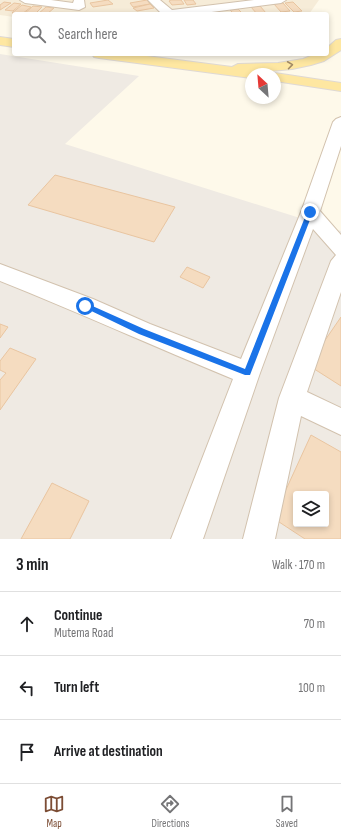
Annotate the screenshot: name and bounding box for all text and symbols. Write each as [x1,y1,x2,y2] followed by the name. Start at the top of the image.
[12,12,329,56] search box
[26,23,48,45] icon: search
[58,25,118,44] text: Search here
[287,61,293,70] one-way arrow
[245,68,281,104] north arrow
[301,203,319,221] route end
[76,297,94,315] route start
[293,491,329,527] map controls
[293,491,329,527] button: layers
[16,555,49,575] text: 3 min
[272,557,325,573] text: Walk · 170 m
[54,606,103,625] text: Continue
[16,613,38,635] icon: ahead
[304,616,325,632] text: 70 m
[54,625,113,641] text: Mutema Road
[16,677,38,699] icon: left
[54,678,99,697] text: Turn left
[298,680,325,696] text: 100 m
[16,741,38,763] icon: arrive
[54,742,163,761] text: Arrive at destination
[43,793,65,830] tab: Map
[152,793,189,830] tab: Directions
[276,793,298,830] tab: Saved

